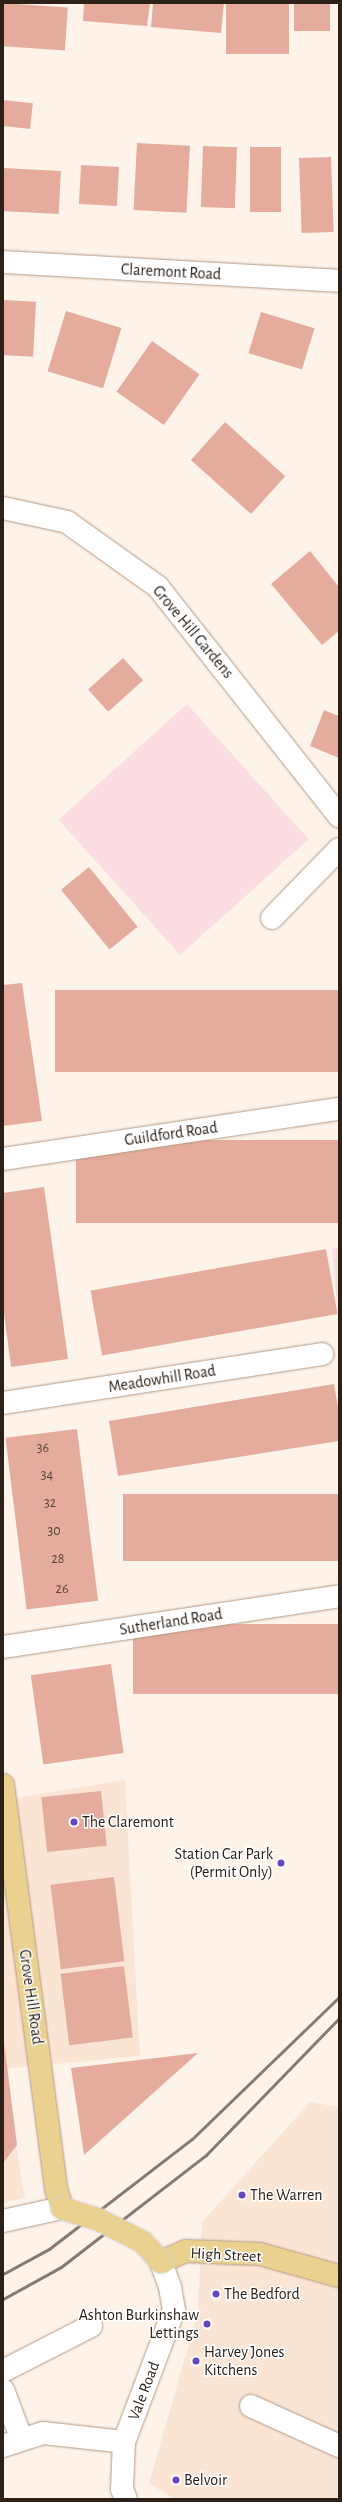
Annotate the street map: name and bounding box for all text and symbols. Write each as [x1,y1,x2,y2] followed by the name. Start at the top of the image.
[120,260,222,284] street label: Claremont Road
[148,582,238,682] street label: Grove Hill Gardens
[123,1118,219,1150] street label: Guildford Road
[107,1361,217,1397] street label: Meadowhill Road
[37,1440,49,1456] house number: 36
[41,1467,53,1483] house number: 34
[44,1495,56,1511] house number: 32
[47,1523,61,1539] house number: 30
[51,1551,65,1567] house number: 28
[56,1581,68,1597] house number: 26
[118,1604,224,1640] street label: Sutherland Road
[82,1812,174,1832] place label: The Claremont
[69,1817,79,1827] marker: The Claremont
[174,1844,273,1882] place label: Station Car Park (Permit Only)
[276,1858,286,1868] marker: Station Car Park (Permit Only)
[15,1948,47,2046] street label: Grove Hill Road
[250,2185,323,2205] place label: The Warren
[237,2190,247,2200] marker: The Warren
[190,2244,262,2266] street label: High Street
[224,2284,300,2304] place label: The Bedford
[211,2289,221,2299] marker: The Bedford
[79,2305,199,2343] place label: Ashton Burkinshaw Lettings
[202,2319,212,2329] marker: Ashton Burkinshaw Lettings
[204,2342,284,2380] place label: Harvey Jones Kitchens
[191,2356,201,2366] marker: Harvey Jones Kitchens
[124,2359,164,2423] street label: Vale Road
[184,2470,227,2490] place label: Belvoir
[171,2475,181,2485] marker: Belvoir

